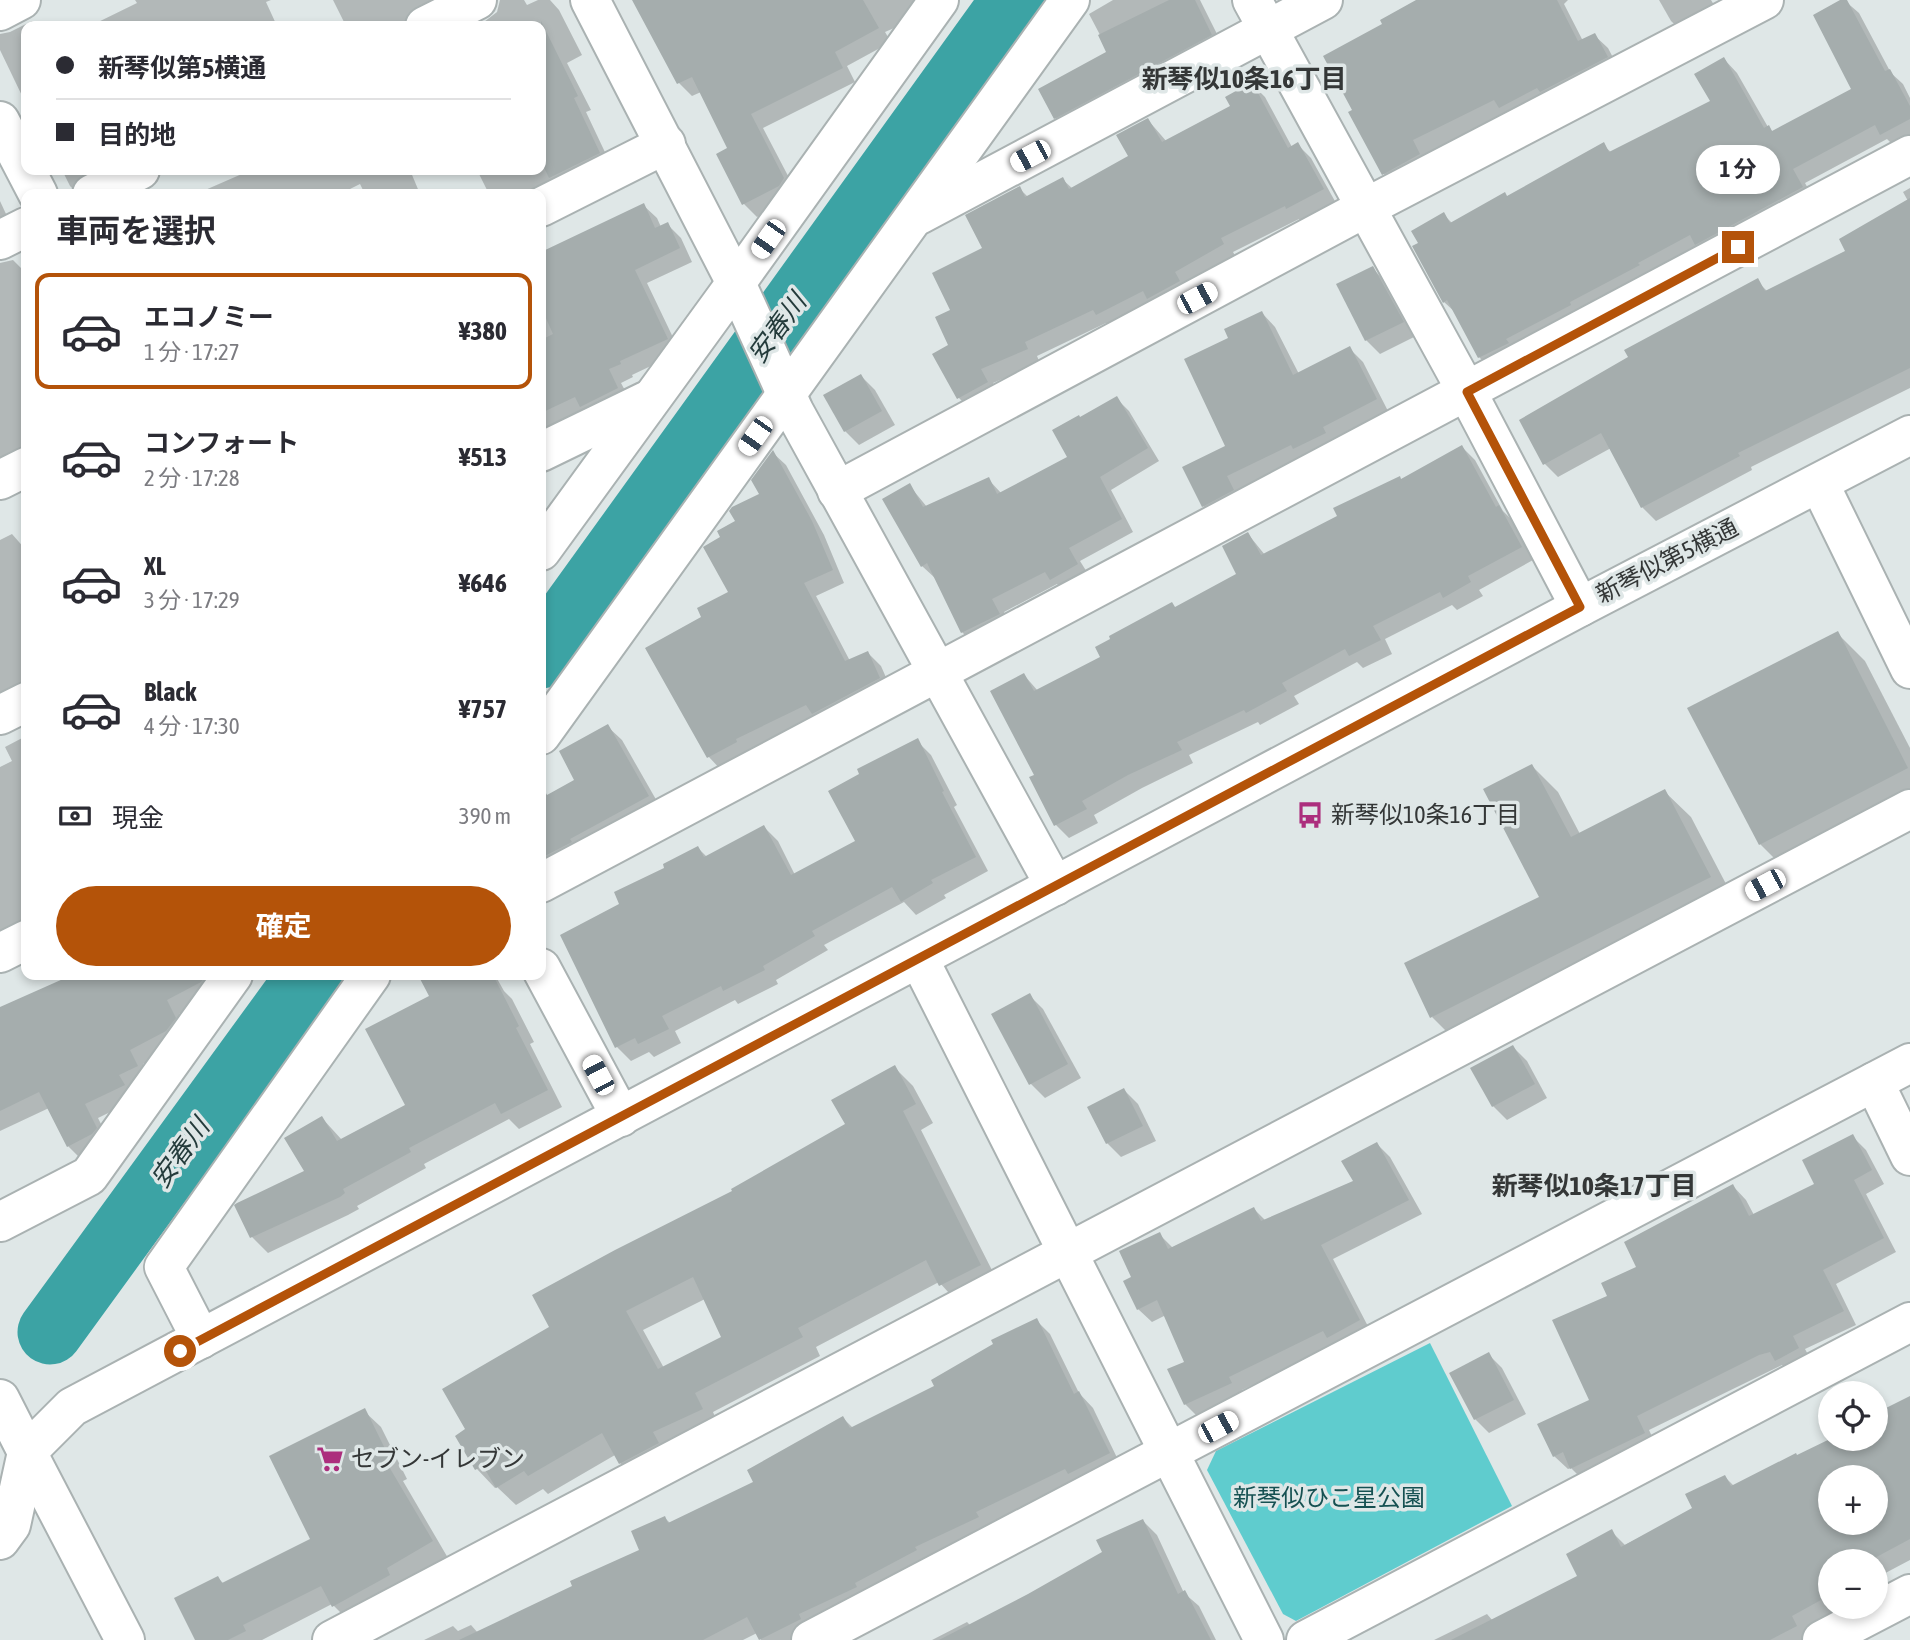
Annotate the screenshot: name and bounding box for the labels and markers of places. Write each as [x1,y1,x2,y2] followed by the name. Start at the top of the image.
[1295,800,1325,830] bus stop icon: 新琴似10条16丁目
[1331,801,1520,828] place label: 新琴似10条16丁目
[315,1444,345,1474] supermarket icon: セブン-イレブン
[351,1445,525,1472] place label: セブン-イレブン

